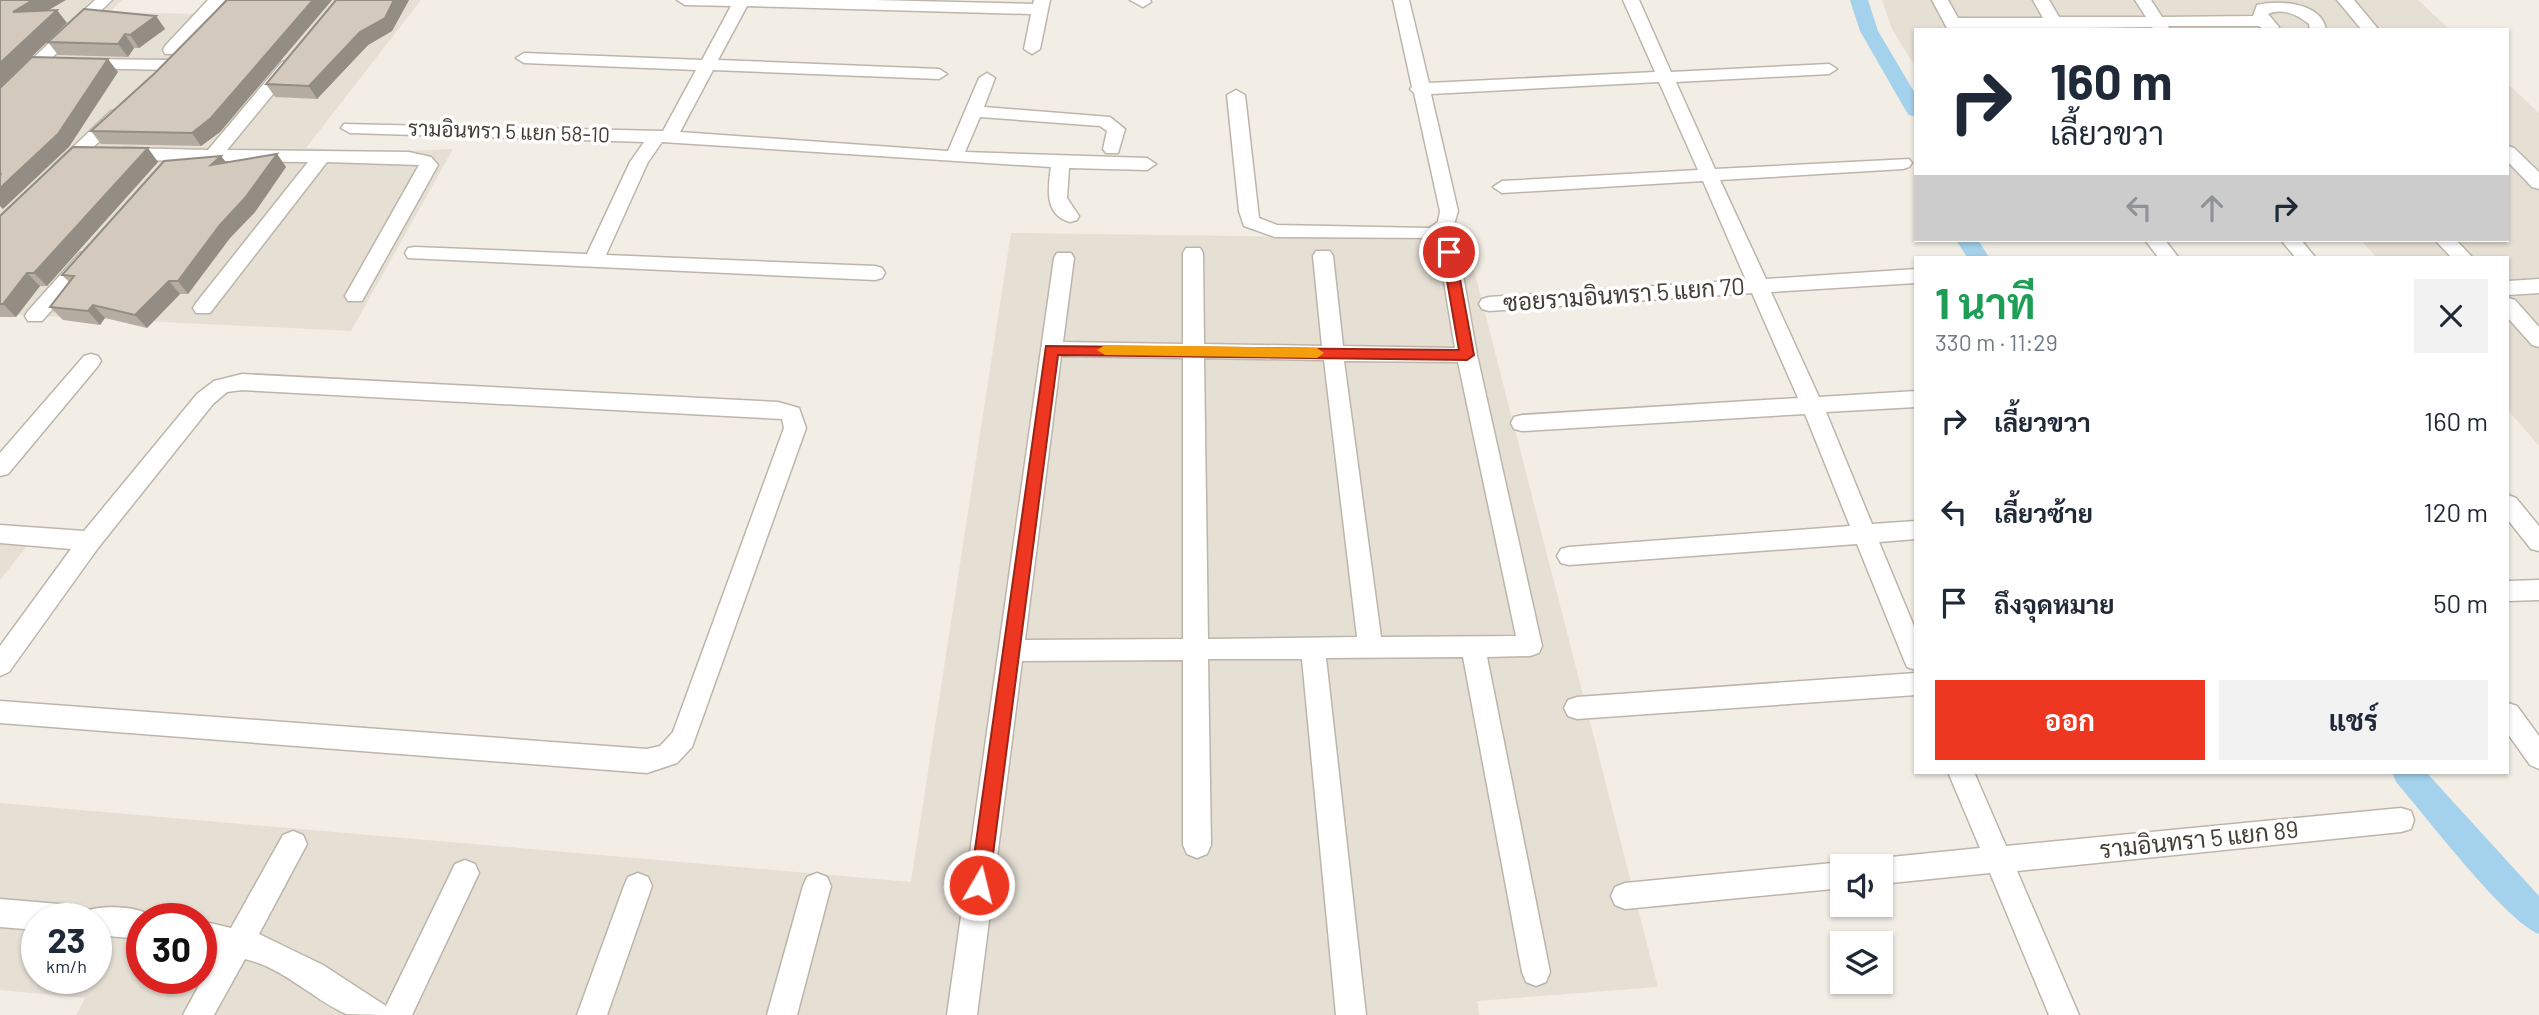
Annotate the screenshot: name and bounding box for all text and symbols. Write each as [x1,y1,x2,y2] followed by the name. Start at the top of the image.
[2050,51,2172,110] text: 160 m
[1935,56,2026,147] icon: right
[2050,113,2164,151] text: เลี้ยวขวา
[408,114,610,147] street label: รามอินทรา 5 แยก 58-10
[2120,189,2158,227] icon: left
[2193,189,2231,227] icon: ahead
[2266,189,2304,227] icon: right
[1419,222,1479,282] pin
[1430,233,1468,271] icon: arrive
[1502,271,1746,316] street label: ซอยรามอินทรา 5 แยก 70
[1935,277,2035,327] text: 1 นาที
[2414,279,2488,353] button: close
[1935,328,2058,356] text: 330 m · 11:29
[1935,402,1973,440] icon: right
[2424,405,2488,436] text: 160 m
[1994,406,2091,437] text: เลี้ยวขวา
[1935,493,1973,531] icon: left
[2424,496,2488,527] text: 120 m
[1994,497,2093,528] text: เลี้ยวซ้าย
[1935,584,1973,622] icon: arrive
[2433,587,2488,618] text: 50 m
[1994,588,2115,619] text: ถึงจุดหมาย
[1935,680,2205,760] button: ออก
[2219,680,2488,760] button: แชร์
[2098,814,2300,863] street label: รามอินทรา 5 แยก 89
[942,848,1016,922] position arrow
[1830,854,1893,994] map controls
[1830,854,1893,917] button: sound
[126,903,217,994] speed limit sign: 30
[47,918,86,960] text: 23
[1830,931,1893,994] button: layers
[46,955,87,977] text: km/h

